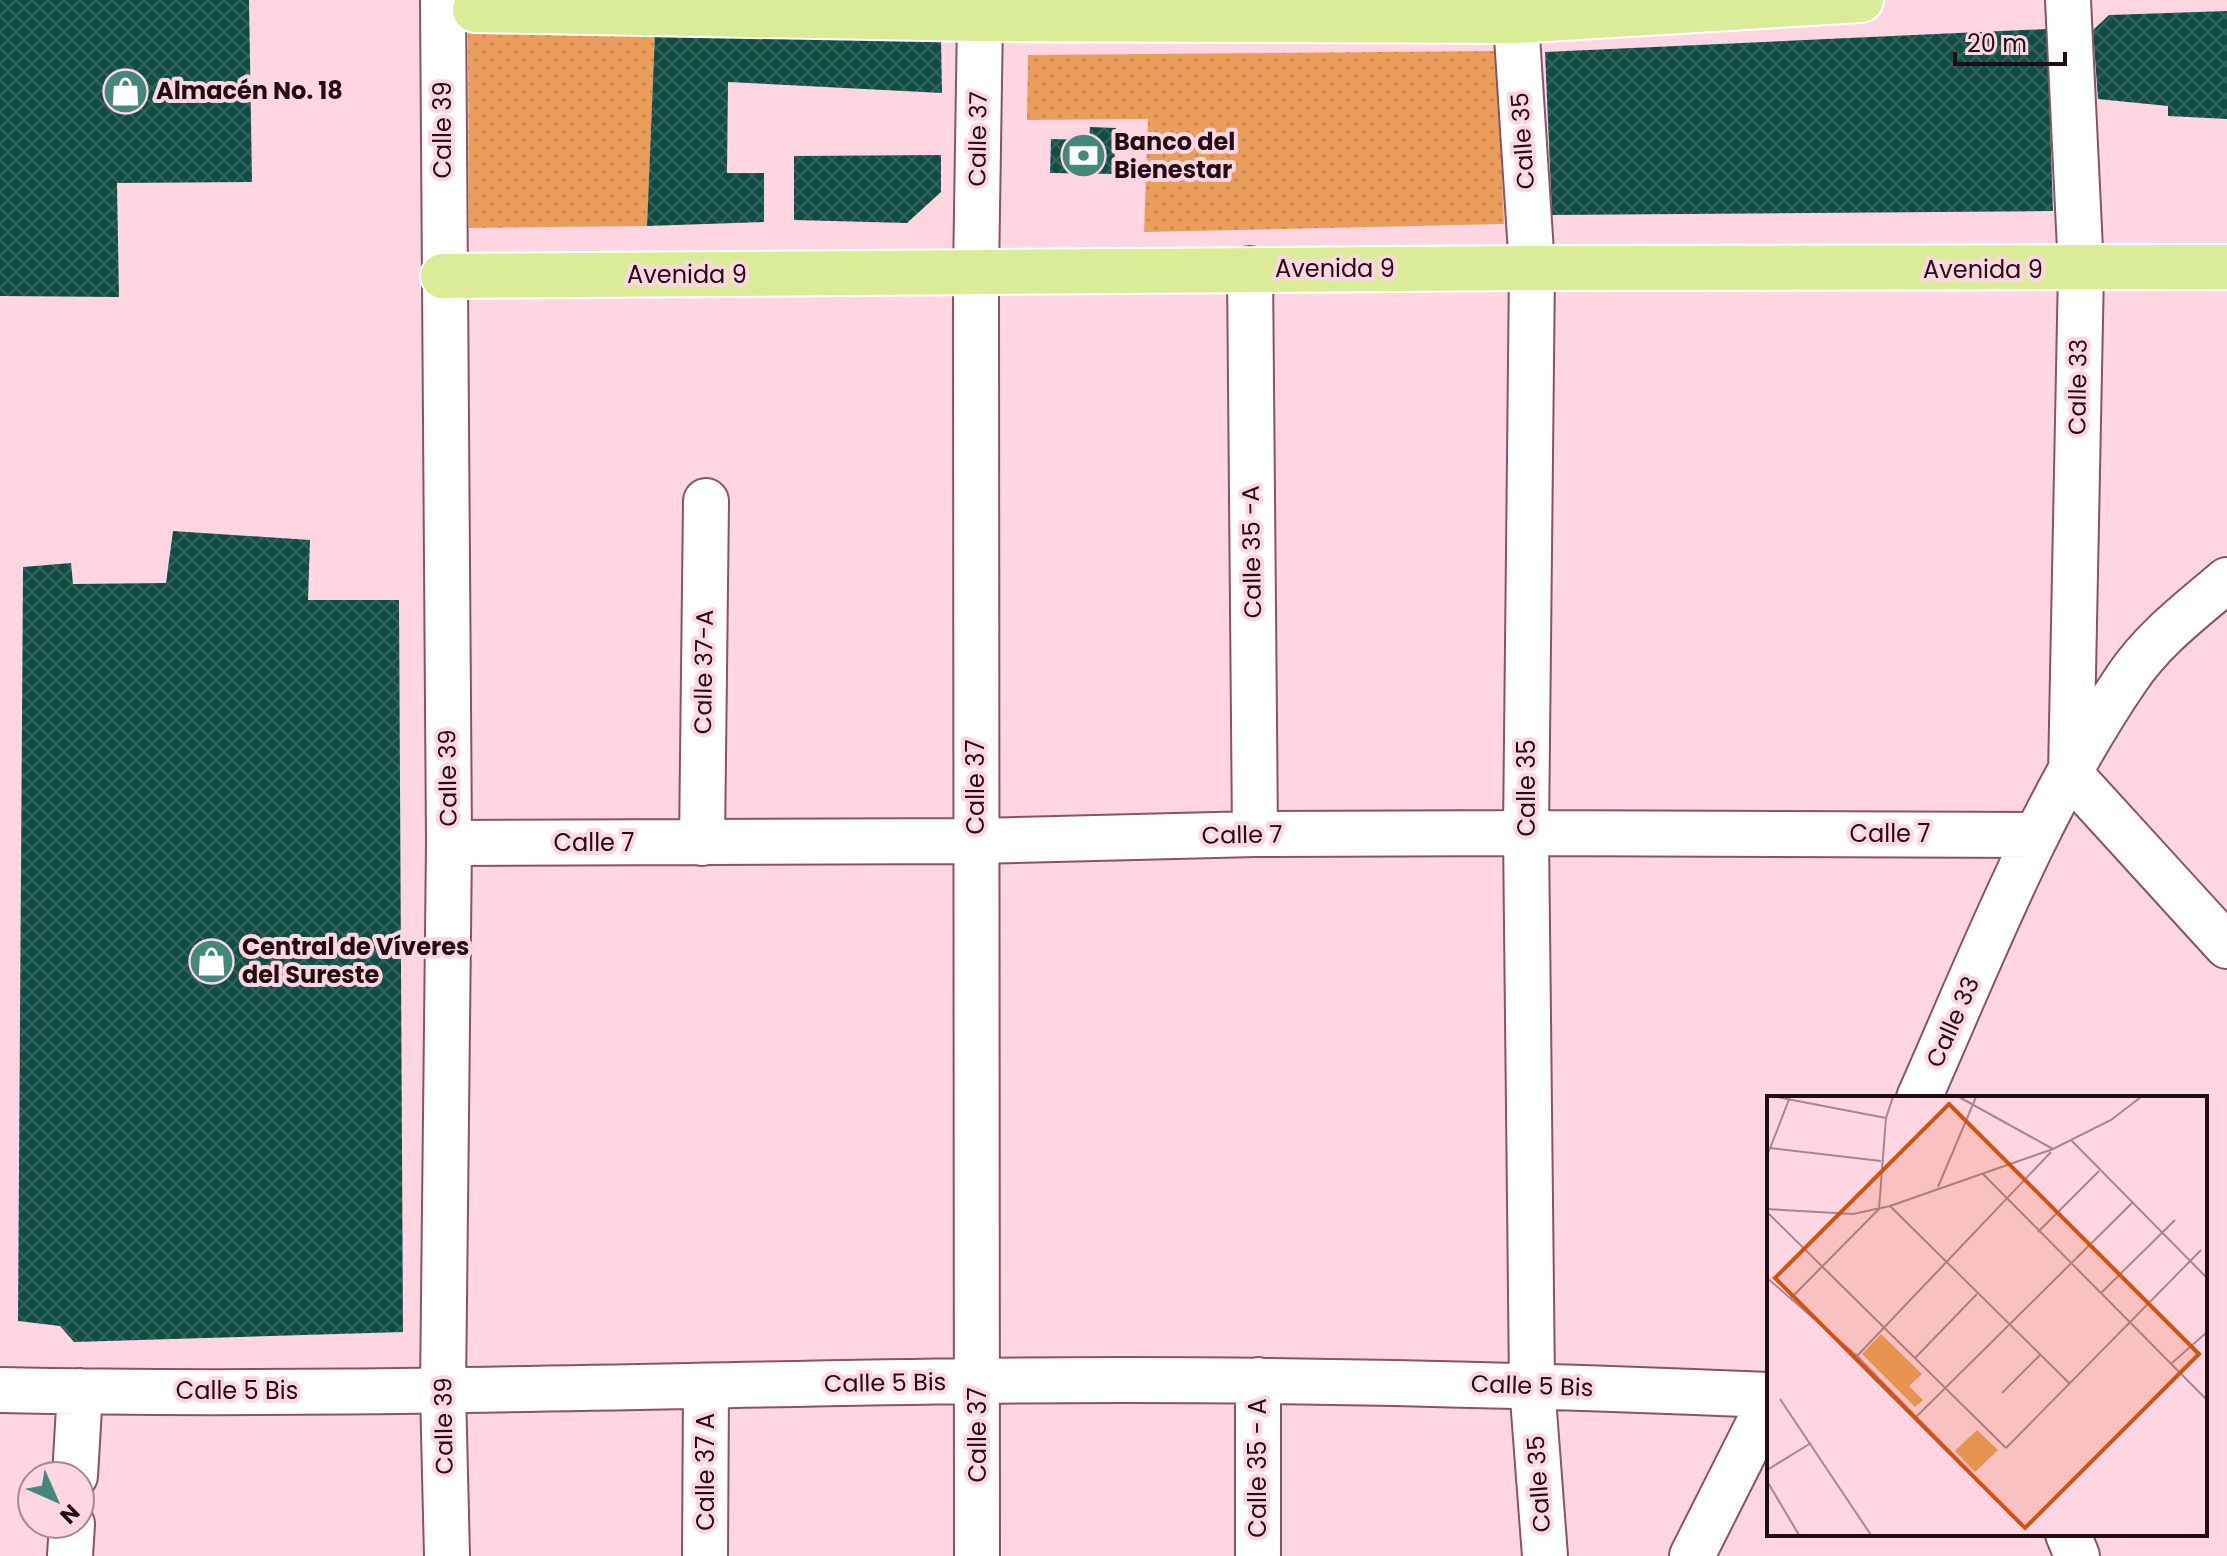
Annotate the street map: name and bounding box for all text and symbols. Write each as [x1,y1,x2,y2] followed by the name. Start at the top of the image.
[1955,16,2065,66] scale bar
[1967,27,2027,60] text: 20 m
[101,67,149,115] shop icon: Almacén No. 18
[156,74,343,107] place label: Almacén No. 18
[426,81,459,179] street label: Calle 39
[960,91,995,187] street label: Calle 37
[1503,91,1542,191] street label: Calle 35
[1114,125,1235,186] place label: Banco del Bienestar
[1059,132,1107,180] bank icon: Banco del Bienestar
[1275,252,1395,285] street label: Avenida 9
[1923,253,2043,286] street label: Avenida 9
[627,258,747,291] street label: Avenida 9
[2060,339,2095,435] street label: Calle 33
[1234,485,1269,619] street label: Calle 35 -A
[686,609,721,735] street label: Calle 37-A
[430,729,465,827] street label: Calle 39
[959,739,992,835] street label: Calle 37
[1510,739,1543,837] street label: Calle 35
[1201,817,1283,852] street label: Calle 7
[1850,817,1930,850] street label: Calle 7
[554,826,634,859] street label: Calle 7
[242,930,469,991] place label: Central de Víveres del Sureste
[187,937,235,985] shop icon: Central de Víveres del Sureste
[1918,971,1987,1072] street label: Calle 33
[1767,1096,2207,1536] inset map
[823,1365,947,1400] street label: Calle 5 Bis
[1470,1367,1594,1404] street label: Calle 5 Bis
[176,1374,298,1407] street label: Calle 5 Bis
[426,1377,461,1475] street label: Calle 39
[961,1387,994,1483] street label: Calle 37
[1241,1398,1274,1538] street label: Calle 35 - A
[689,1413,722,1531] street label: Calle 37 A
[1519,1434,1558,1534] street label: Calle 35
[16,1460,96,1540] north arrow
[53,1497,87,1531] text: N

